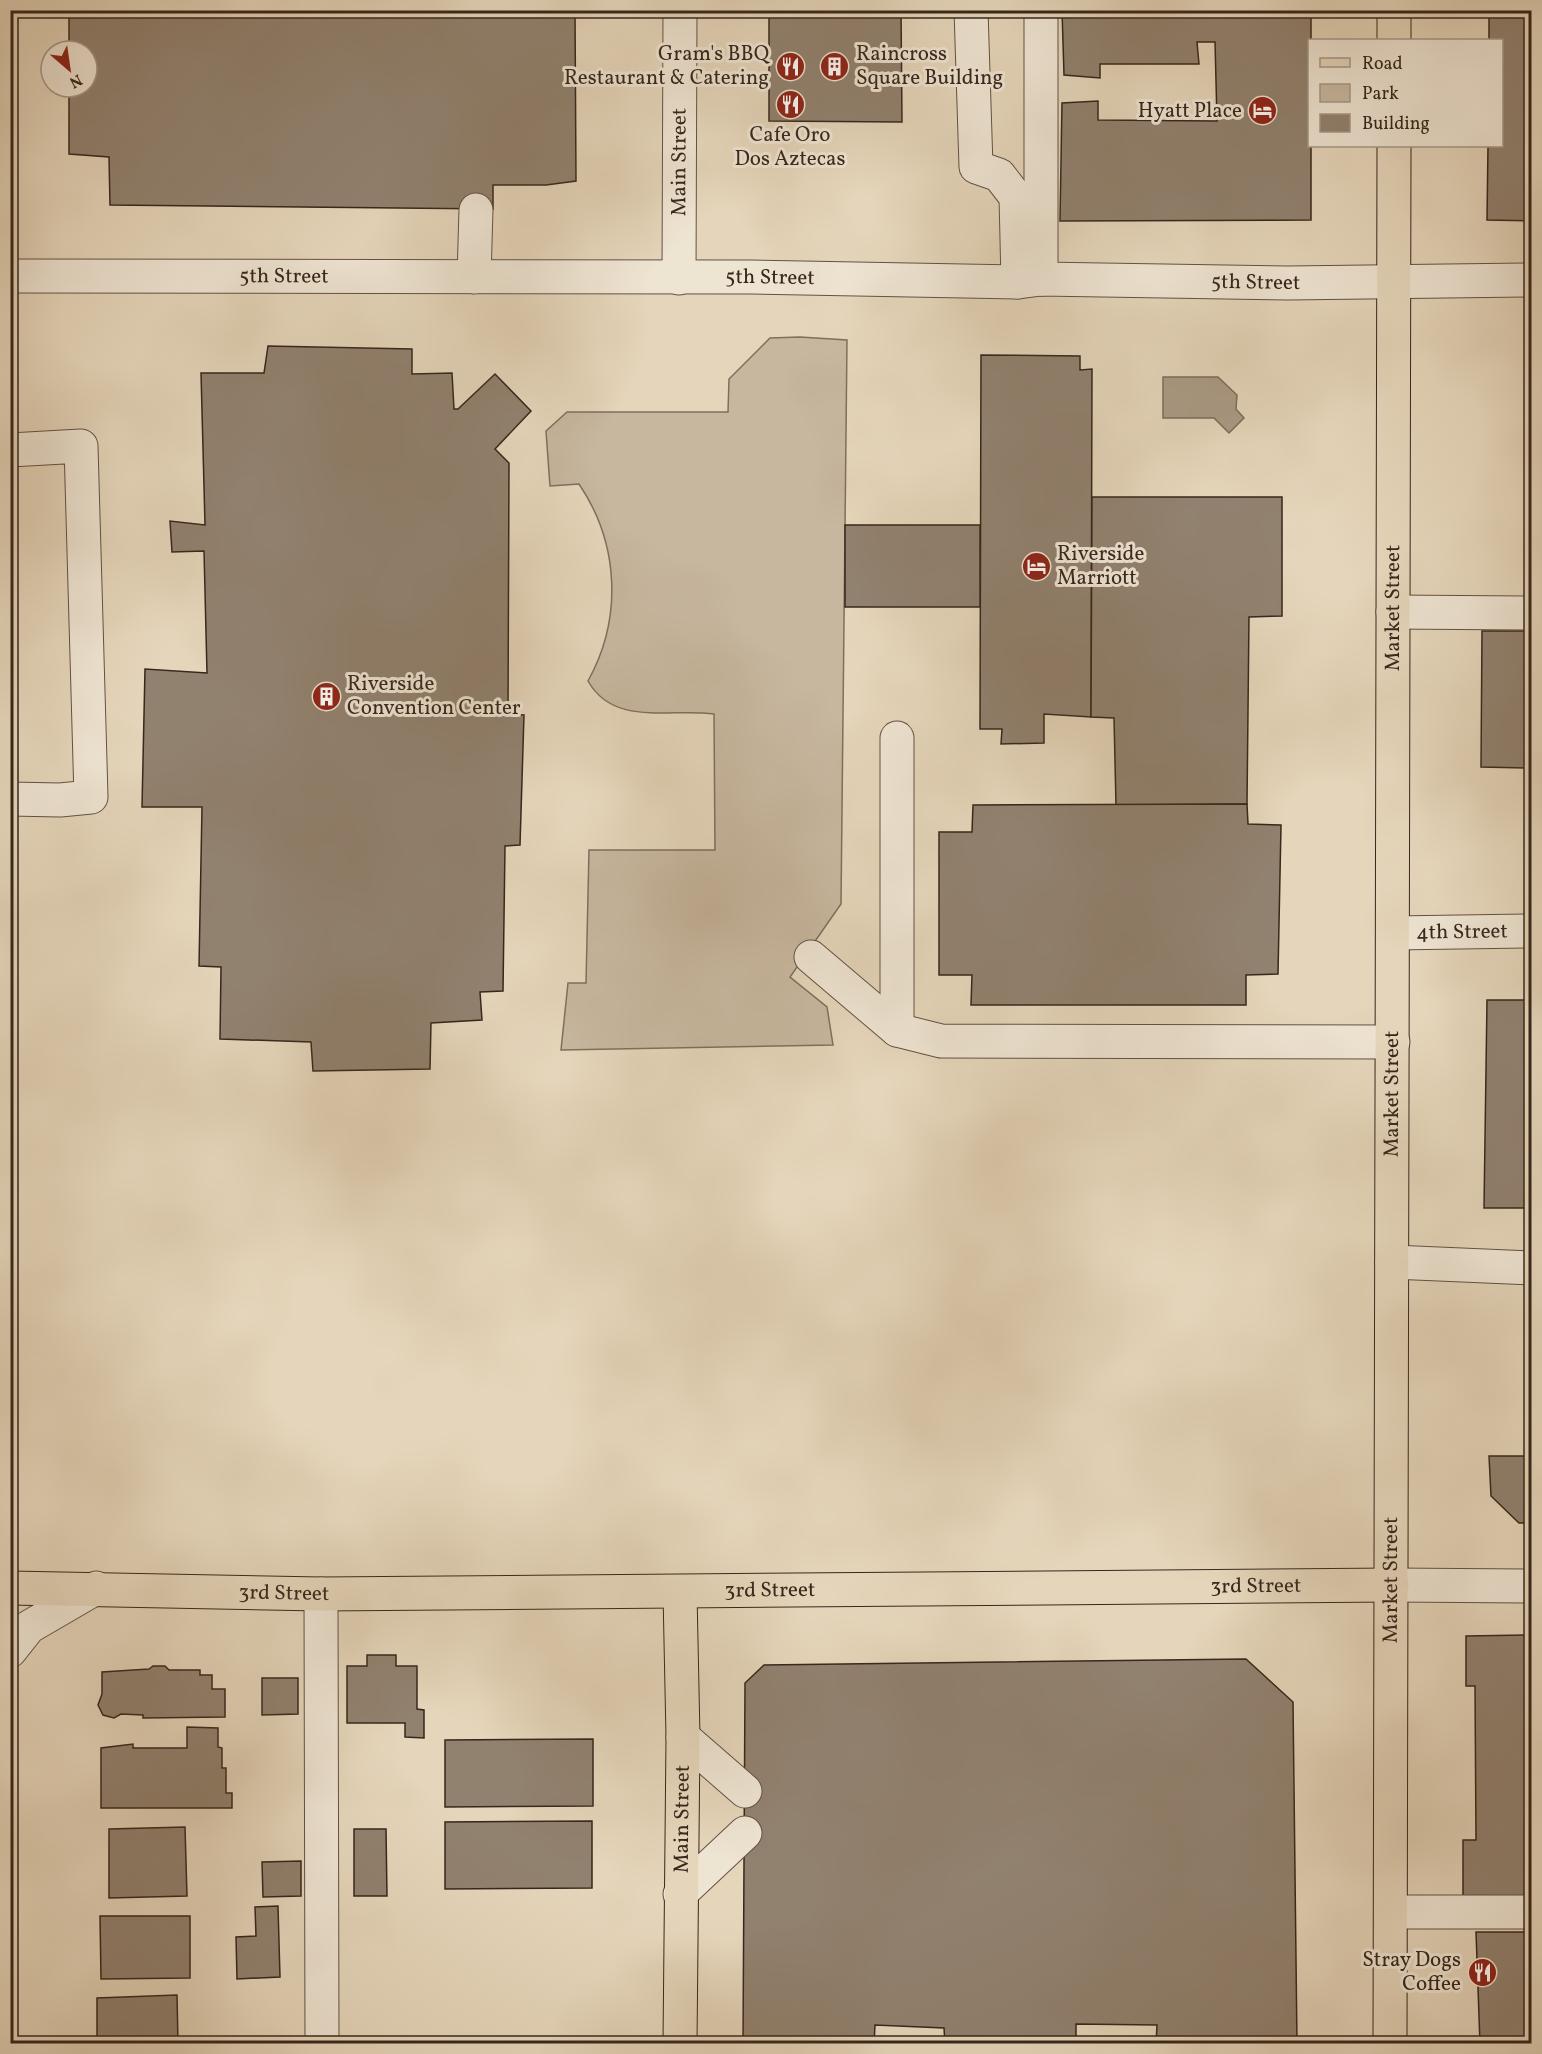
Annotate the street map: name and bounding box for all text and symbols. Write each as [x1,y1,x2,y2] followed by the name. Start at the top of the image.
[39,39,99,99] north arrow
[1308,39,1503,147] legend
[564,40,771,93] place label: Gram's BBQ Restaurant & Catering
[856,40,1003,93] place label: Raincross Square Building
[774,50,806,82] restaurant icon: Gram's BBQ Restaurant & Catering
[819,50,851,82] building icon: Raincross Square Building
[1362,52,1403,77] text: Road
[65,68,86,93] text: N
[1362,82,1399,107] text: Park
[774,88,806,120] restaurant icon: Cafe Oro Dos Aztecas
[1247,95,1279,127] hotel icon: Hyatt Place
[1138,97,1242,126] place label: Hyatt Place
[665,108,694,216] street label: Main Street
[1362,112,1430,137] text: Building
[735,121,845,174] place label: Cafe Oro Dos Aztecas
[239,262,329,291] street label: 5th Street
[725,262,815,293] street label: 5th Street
[1211,267,1301,298] street label: 5th Street
[1057,540,1144,593] place label: Riverside Marriott
[1378,545,1408,671] street label: Market Street
[1020,550,1052,582] hotel icon: Riverside Marriott
[347,670,521,723] place label: Riverside Convention Center
[310,680,342,712] building icon: Riverside Convention Center
[1416,917,1508,947] street label: 4th Street
[1377,1031,1407,1157] street label: Market Street
[1376,1517,1406,1643] street label: Market Street
[1210,1571,1301,1601] street label: 3rd Street
[724,1575,815,1605] street label: 3rd Street
[238,1578,329,1609] street label: 3rd Street
[667,1765,697,1873] street label: Main Street
[1362,1946,1461,1999] place label: Stray Dogs Coffee
[1466,1956,1498,1988] restaurant icon: Stray Dogs Coffee

